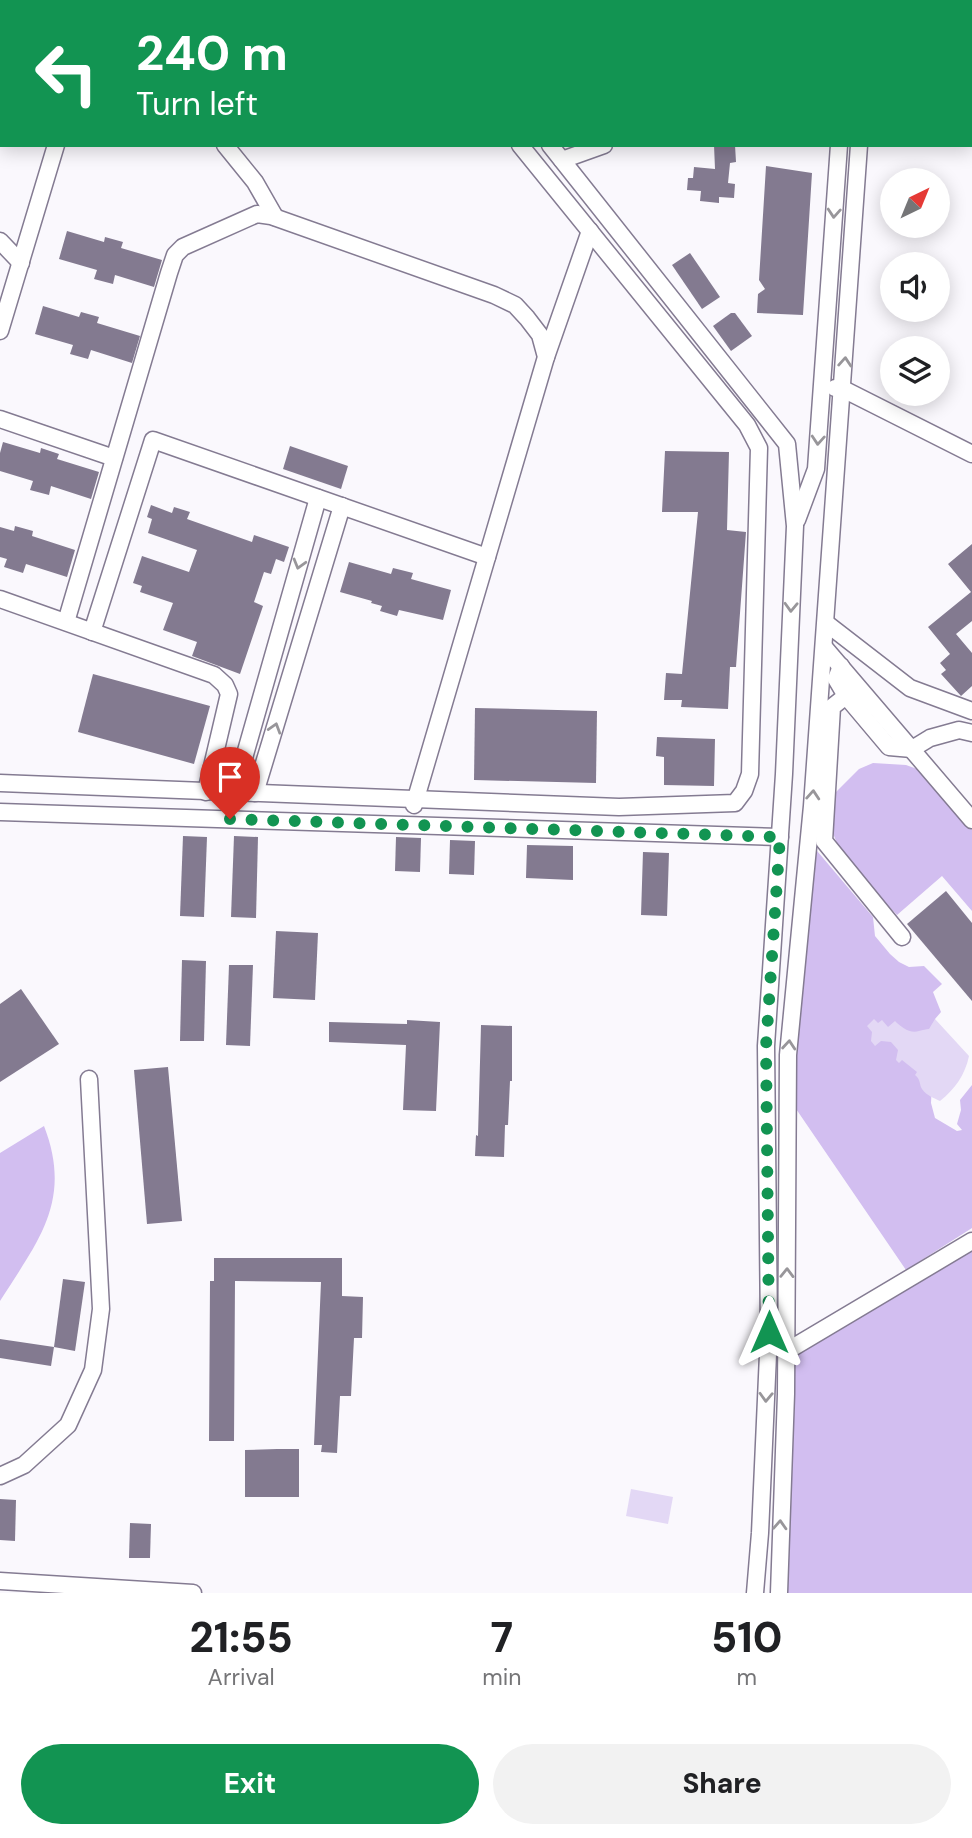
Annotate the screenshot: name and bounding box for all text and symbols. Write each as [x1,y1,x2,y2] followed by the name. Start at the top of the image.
[136,21,288,85] text: 240 m
[21,28,112,119] icon: left
[136,83,258,125] text: Turn left
[880,168,950,238] north arrow
[880,168,950,406] map controls
[827,208,842,219] one-way arrow
[880,252,950,322] button: sound
[880,336,950,406] button: layers
[837,356,852,367] one-way arrow
[811,435,826,446] one-way arrow
[293,557,308,569] one-way arrow
[783,602,798,613] one-way arrow
[266,722,281,734] one-way arrow
[200,747,260,819] pin
[211,758,249,796] icon: arrive
[805,789,820,800] one-way arrow
[781,1040,796,1051] one-way arrow
[779,1267,795,1278] one-way arrow
[732,1295,806,1369] position arrow
[758,1392,773,1403] one-way arrow
[772,1519,787,1530] one-way arrow
[190,1610,293,1665] text: 21:55
[491,1610,513,1665] text: 7
[711,1610,782,1665] text: 510
[208,1662,275,1692] text: Arrival
[482,1662,521,1692] text: min
[736,1662,757,1692] text: m
[21,1744,479,1824] button: Exit
[493,1744,951,1824] button: Share

